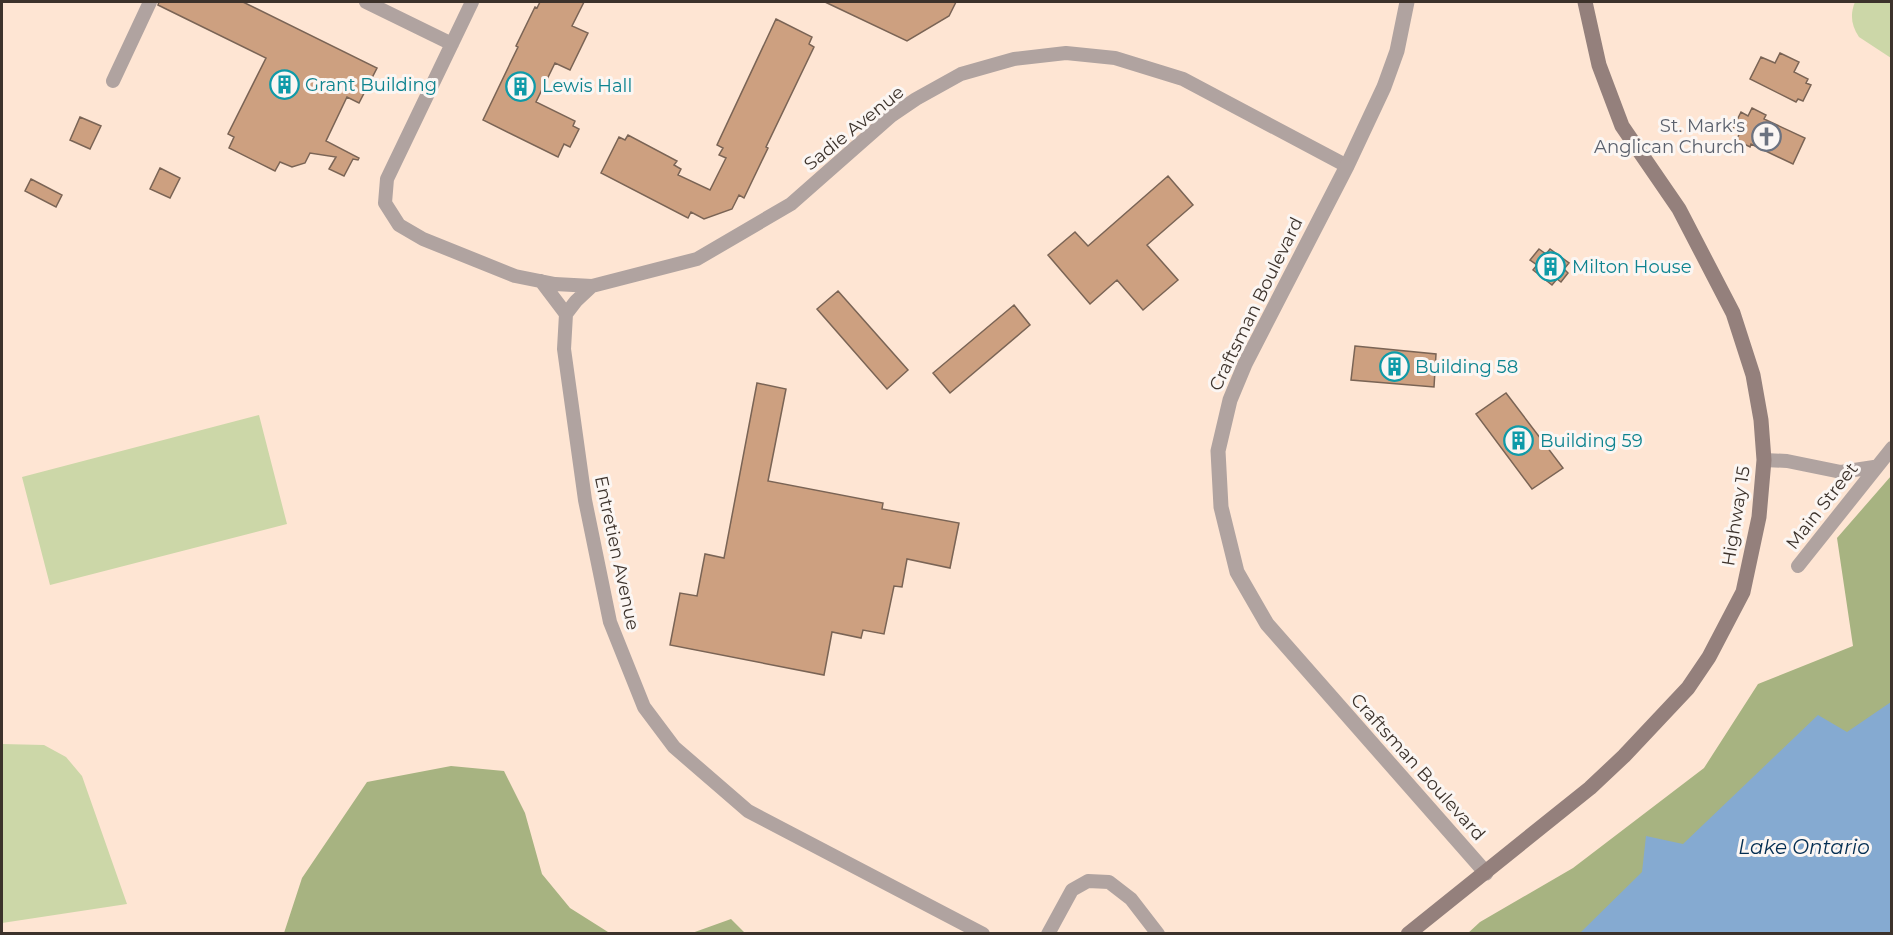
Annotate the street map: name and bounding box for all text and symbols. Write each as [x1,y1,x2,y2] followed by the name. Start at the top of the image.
[268,69,300,101] building icon: Grant Building
[505,70,537,102] building icon: Lewis Hall
[305,74,437,96] place label: Grant Building
[542,75,632,97] place label: Lewis Hall
[800,81,909,175] street label: Sadie Avenue
[1594,115,1745,158] place label: St. Mark's Anglican Church
[1750,120,1782,152] church icon: St. Mark's Anglican Church
[1204,214,1308,394] street label: Craftsman Boulevard
[1535,251,1567,283] building icon: Milton House
[1572,256,1692,278] place label: Milton House
[1378,351,1410,383] building icon: Building 58
[1415,356,1518,378] place label: Building 58
[1503,425,1535,457] building icon: Building 59
[1540,430,1643,452] place label: Building 59
[1781,458,1863,554] street label: Main Street
[1717,465,1755,567] street label: Highway 15
[590,474,644,632] street label: Entretien Avenue
[1346,689,1490,845] street label: Craftsman Boulevard
[1738,835,1870,859] water label: Lake Ontario

